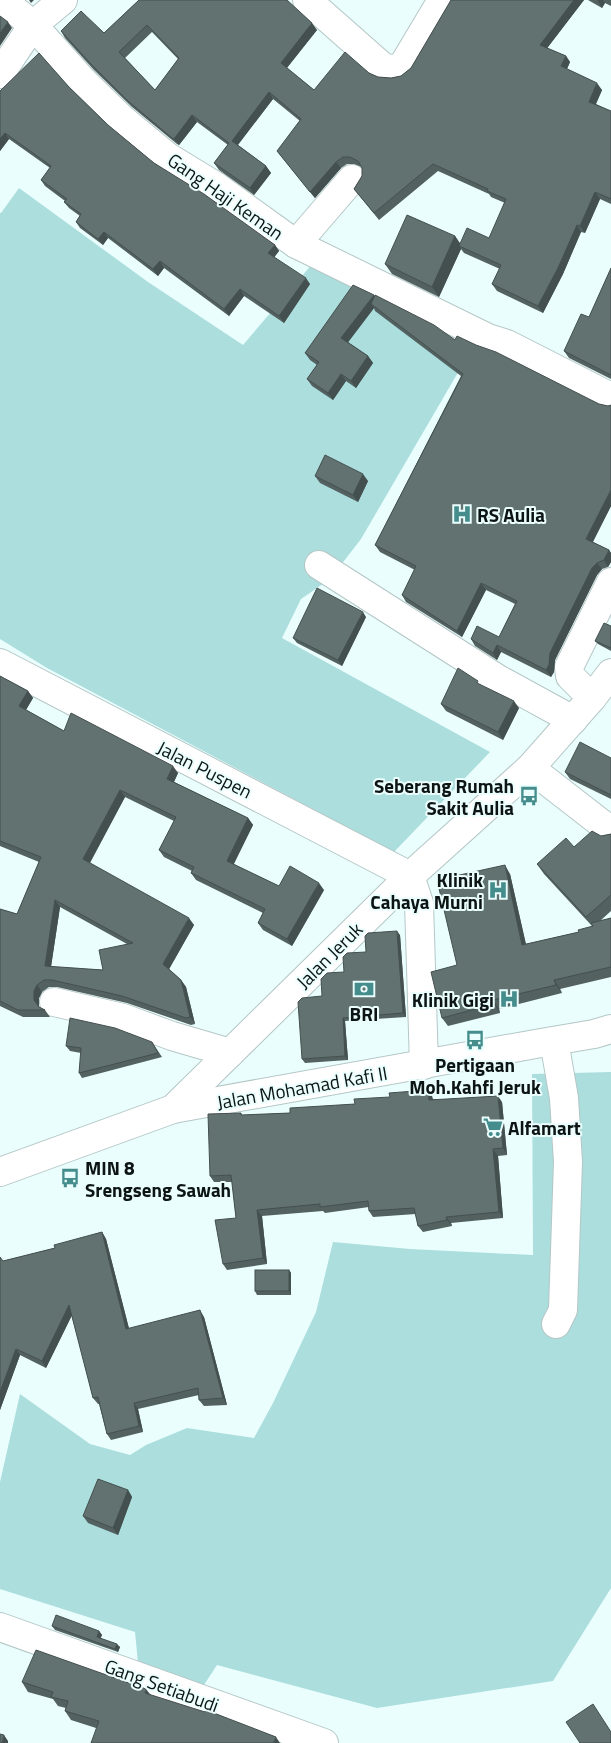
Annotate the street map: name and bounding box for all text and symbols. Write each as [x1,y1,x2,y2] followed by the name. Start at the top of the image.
[162,145,290,247] street label: Gang Haji Keman
[477,500,545,529] place label: RS Aulia
[451,503,473,525] hospital icon: RS Aulia
[152,733,258,805] street label: Jalan Puspen
[374,771,514,822] place label: Seberang Rumah Sakit Aulia
[518,785,540,807] bus stop icon: Seberang Rumah Sakit Aulia
[370,865,483,916] place label: Klinik Cahaya Murni
[487,879,509,901] hospital icon: Klinik Cahaya Murni
[289,915,369,995] street label: Jalan Jeruk
[353,978,375,1000] bank icon: BRI
[412,985,494,1014] place label: Klinik Gigi
[498,988,520,1010] hospital icon: Klinik Gigi
[350,999,378,1028] place label: BRI
[464,1029,486,1051] bus stop icon: Pertigaan Moh.Kahfi Jeruk
[409,1050,541,1101] place label: Pertigaan Moh.Kahfi Jeruk
[214,1058,390,1116] street label: Jalan Mohamad Kafi II
[508,1113,581,1142] place label: Alfamart
[482,1116,504,1138] supermarket icon: Alfamart
[85,1153,231,1204] place label: MIN 8 Srengseng Sawah
[59,1167,81,1189] bus stop icon: MIN 8 Srengseng Sawah
[101,1651,223,1719] street label: Gang Setiabudi

